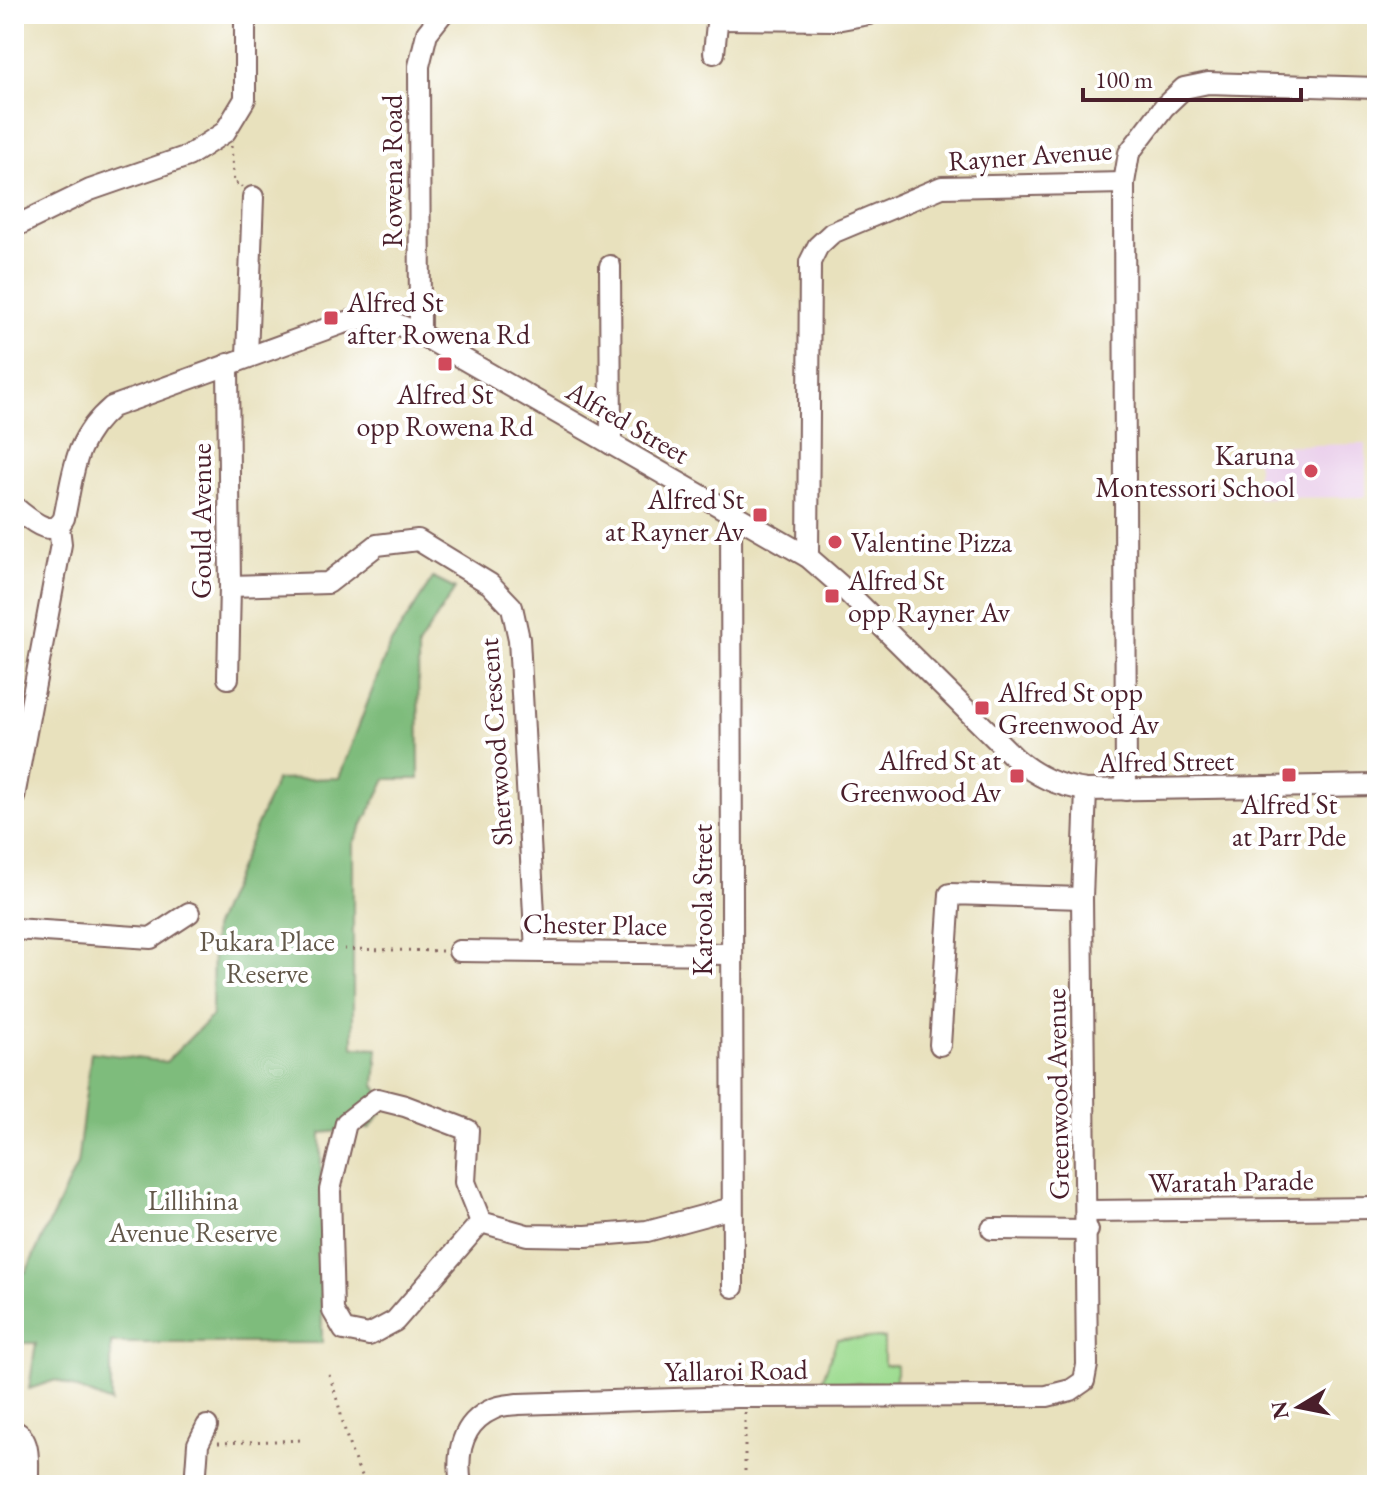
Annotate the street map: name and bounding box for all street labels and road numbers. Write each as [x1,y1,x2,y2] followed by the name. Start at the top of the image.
[374,94,410,247] street label: Rowena Road
[947,131,1113,179] street label: Rayner Avenue
[559,372,696,472] street label: Alfred Street
[183,443,219,599] street label: Gould Avenue
[470,637,520,847] street label: Sherwood Crescent
[1097,742,1235,780] street label: Alfred Street
[684,824,720,976] street label: Karoola Street
[523,905,667,943] street label: Chester Place
[1037,988,1077,1200] street label: Greenwood Avenue
[1148,1162,1314,1200] street label: Waratah Parade
[664,1351,809,1389] street label: Yallaroi Road

